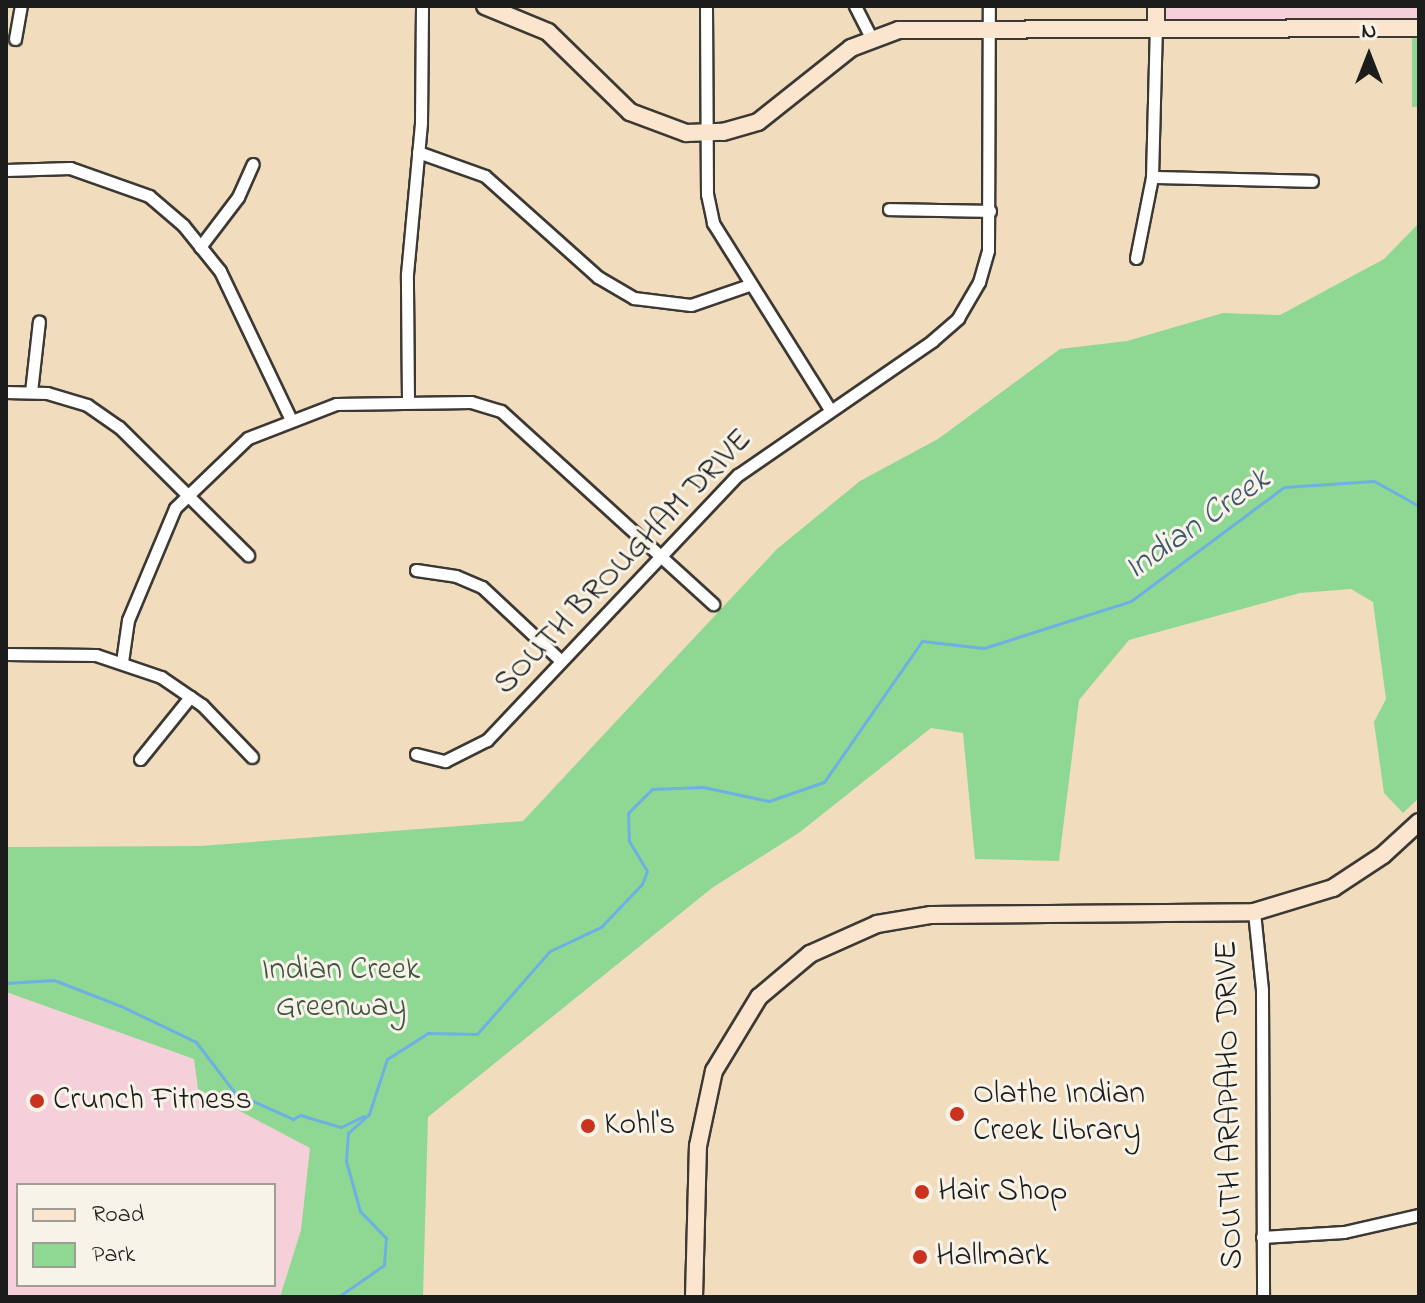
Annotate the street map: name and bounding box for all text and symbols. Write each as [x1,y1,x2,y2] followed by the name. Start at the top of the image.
[1329,16,1409,96] north arrow
[1362,16,1376,48] text: N
[487,422,761,704] street label: SOUTH BROUGHAM DRIVE
[1117,460,1279,590] water label: Indian Creek
[1209,940,1253,1270] street label: SOUTH ARAPAHO DRIVE
[262,953,420,1028] park label: Indian Creek Greenway
[973,1077,1145,1152] place label: Olathe Indian Creek Library
[53,1082,252,1120] place label: Crunch Fitness
[28,1092,46,1110] marker: Crunch Fitness
[948,1105,966,1123] marker: Olathe Indian Creek Library
[604,1107,675,1145] place label: Kohl's
[579,1117,597,1135] marker: Kohl's
[938,1173,1067,1211] place label: Hair Shop
[16,1183,276,1287] legend
[913,1183,931,1201] marker: Hair Shop
[92,1198,144,1233] text: Road
[92,1238,135,1273] text: Park
[936,1238,1049,1276] place label: Hallmark
[911,1248,929,1266] marker: Hallmark

